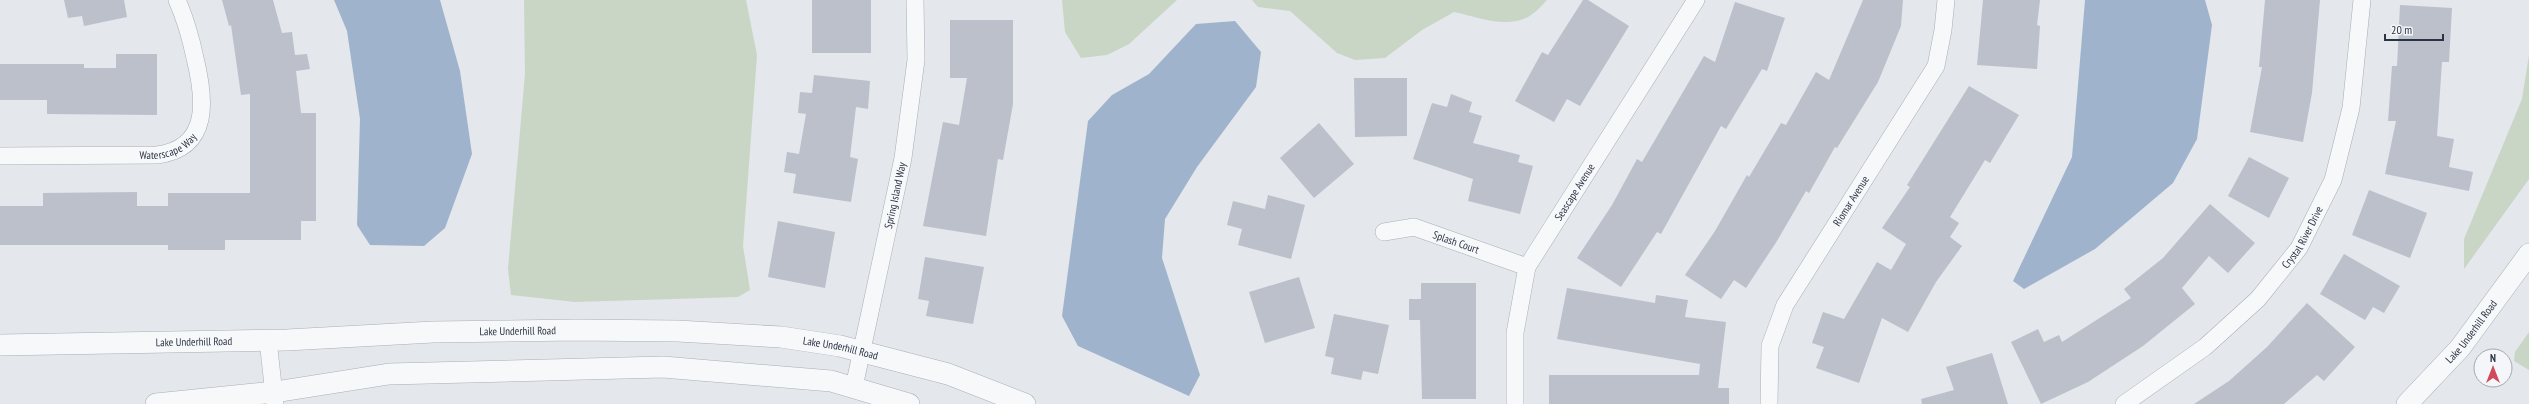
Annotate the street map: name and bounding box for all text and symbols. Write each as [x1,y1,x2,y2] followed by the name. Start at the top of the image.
[2385,16,2443,42] scale bar
[2391,22,2412,37] text: 20 m
[139,130,200,162] street label: Waterscape Way
[881,160,909,230] street label: Spring Island Way
[1551,160,1598,223] street label: Seascape Avenue
[1830,173,1872,229] street label: Riomar Avenue
[2279,203,2326,271] street label: Crystal River Drive
[1431,227,1481,256] street label: Splash Court
[2442,297,2500,366] street label: Lake Underhill Road
[479,323,556,338] street label: Lake Underhill Road
[802,333,880,363] street label: Lake Underhill Road
[156,334,232,349] street label: Lake Underhill Road
[2473,348,2513,388] north arrow
[2490,351,2496,365] text: N

